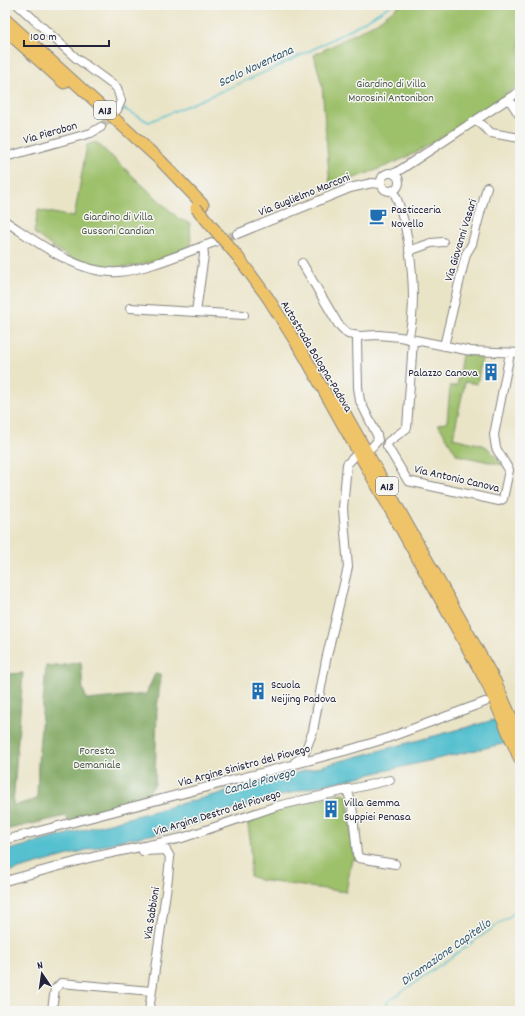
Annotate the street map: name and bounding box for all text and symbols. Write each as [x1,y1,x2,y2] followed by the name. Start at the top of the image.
[24,22,109,48] scale bar
[30,29,57,46] text: 100 m
[215,41,298,93] water label: Scolo Noventana
[348,76,434,107] park label: Giardino di Villa Morosini Antonibon
[94,101,116,119] road number: A13
[22,118,80,149] street label: Via Pierobon
[256,169,353,222] street label: Via Guglielmo Marconi
[441,197,482,284] street label: Via Giovanni Vasari
[391,202,441,233] place label: Pasticceria Novello
[368,206,388,226] cafe icon: Pasticceria Novello
[81,209,155,240] park label: Giardino di Villa Gussoni Candian
[276,298,356,416] street label: Autostrada Bologna-Padova
[481,362,501,382] building icon: Palazzo Canova
[408,365,478,382] place label: Palazzo Canova
[412,461,501,498] street label: Via Antonio Canova
[376,477,398,495] road number: A13
[271,677,336,708] place label: Scuola Neijing Padova
[248,681,268,701] building icon: Scuola Neijing Padova
[177,741,312,792] street label: Via Argine Sinistro del Piovego
[74,743,120,774] park label: Foresta Demaniale
[222,763,299,801] water label: Canale Piovego
[152,786,283,841] street label: Via Argine Destro del Piovego
[344,795,411,826] place label: Villa Gemma Suppiei Penasa
[321,799,341,819] building icon: Villa Gemma Suppiei Penasa
[140,886,165,941] street label: Via Sabbioni
[397,914,496,991] water label: Diramazione Capitello
[22,954,62,994] north arrow
[36,958,45,975] text: N

